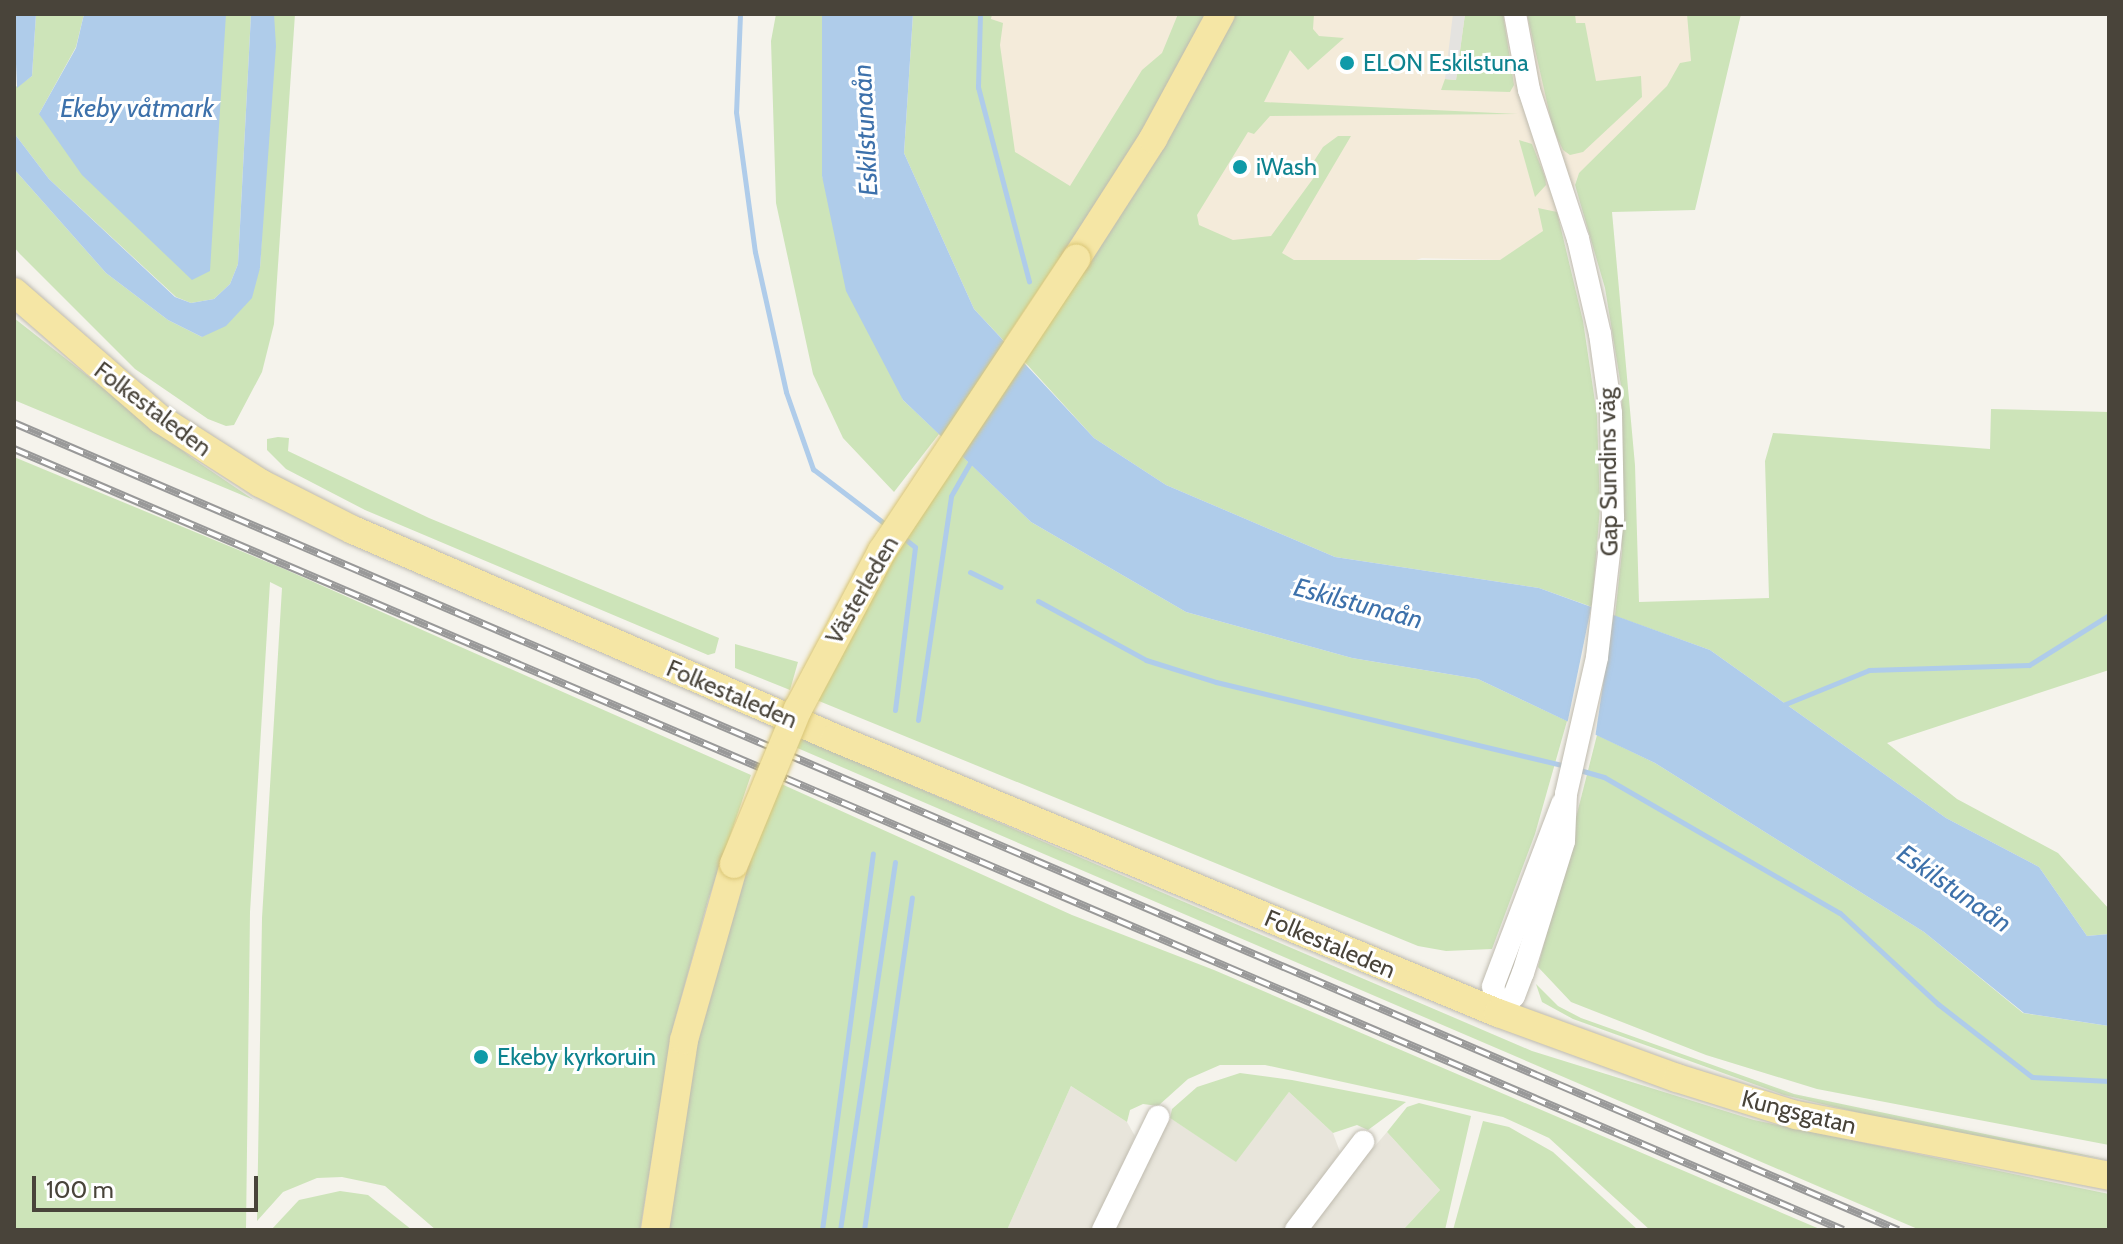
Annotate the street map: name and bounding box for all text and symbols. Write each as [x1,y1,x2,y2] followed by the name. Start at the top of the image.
[1363,49,1529,77] place label: ELON Eskilstuna
[1338,54,1356,72] marker: ELON Eskilstuna
[847,63,885,197] water label: Eskilstunaån
[60,93,214,125] water label: Ekeby våtmark
[1256,153,1317,181] place label: iWash
[1231,158,1249,176] marker: iWash
[89,356,217,462] street label: Folkestaleden
[1592,387,1624,557] street label: Gap Sundins väg
[820,531,904,649] street label: Västerleden
[1290,572,1426,636] water label: Eskilstunaån
[662,654,802,734] street label: Folkestaleden
[1891,838,2017,940] water label: Eskilstunaån
[1260,904,1400,984] street label: Folkestaleden
[497,1043,656,1071] place label: Ekeby kyrkoruin
[472,1048,490,1066] marker: Ekeby kyrkoruin
[1739,1084,1859,1140] street label: Kungsgatan
[36,1160,262,1210] scale bar
[46,1175,114,1204] text: 100 m

